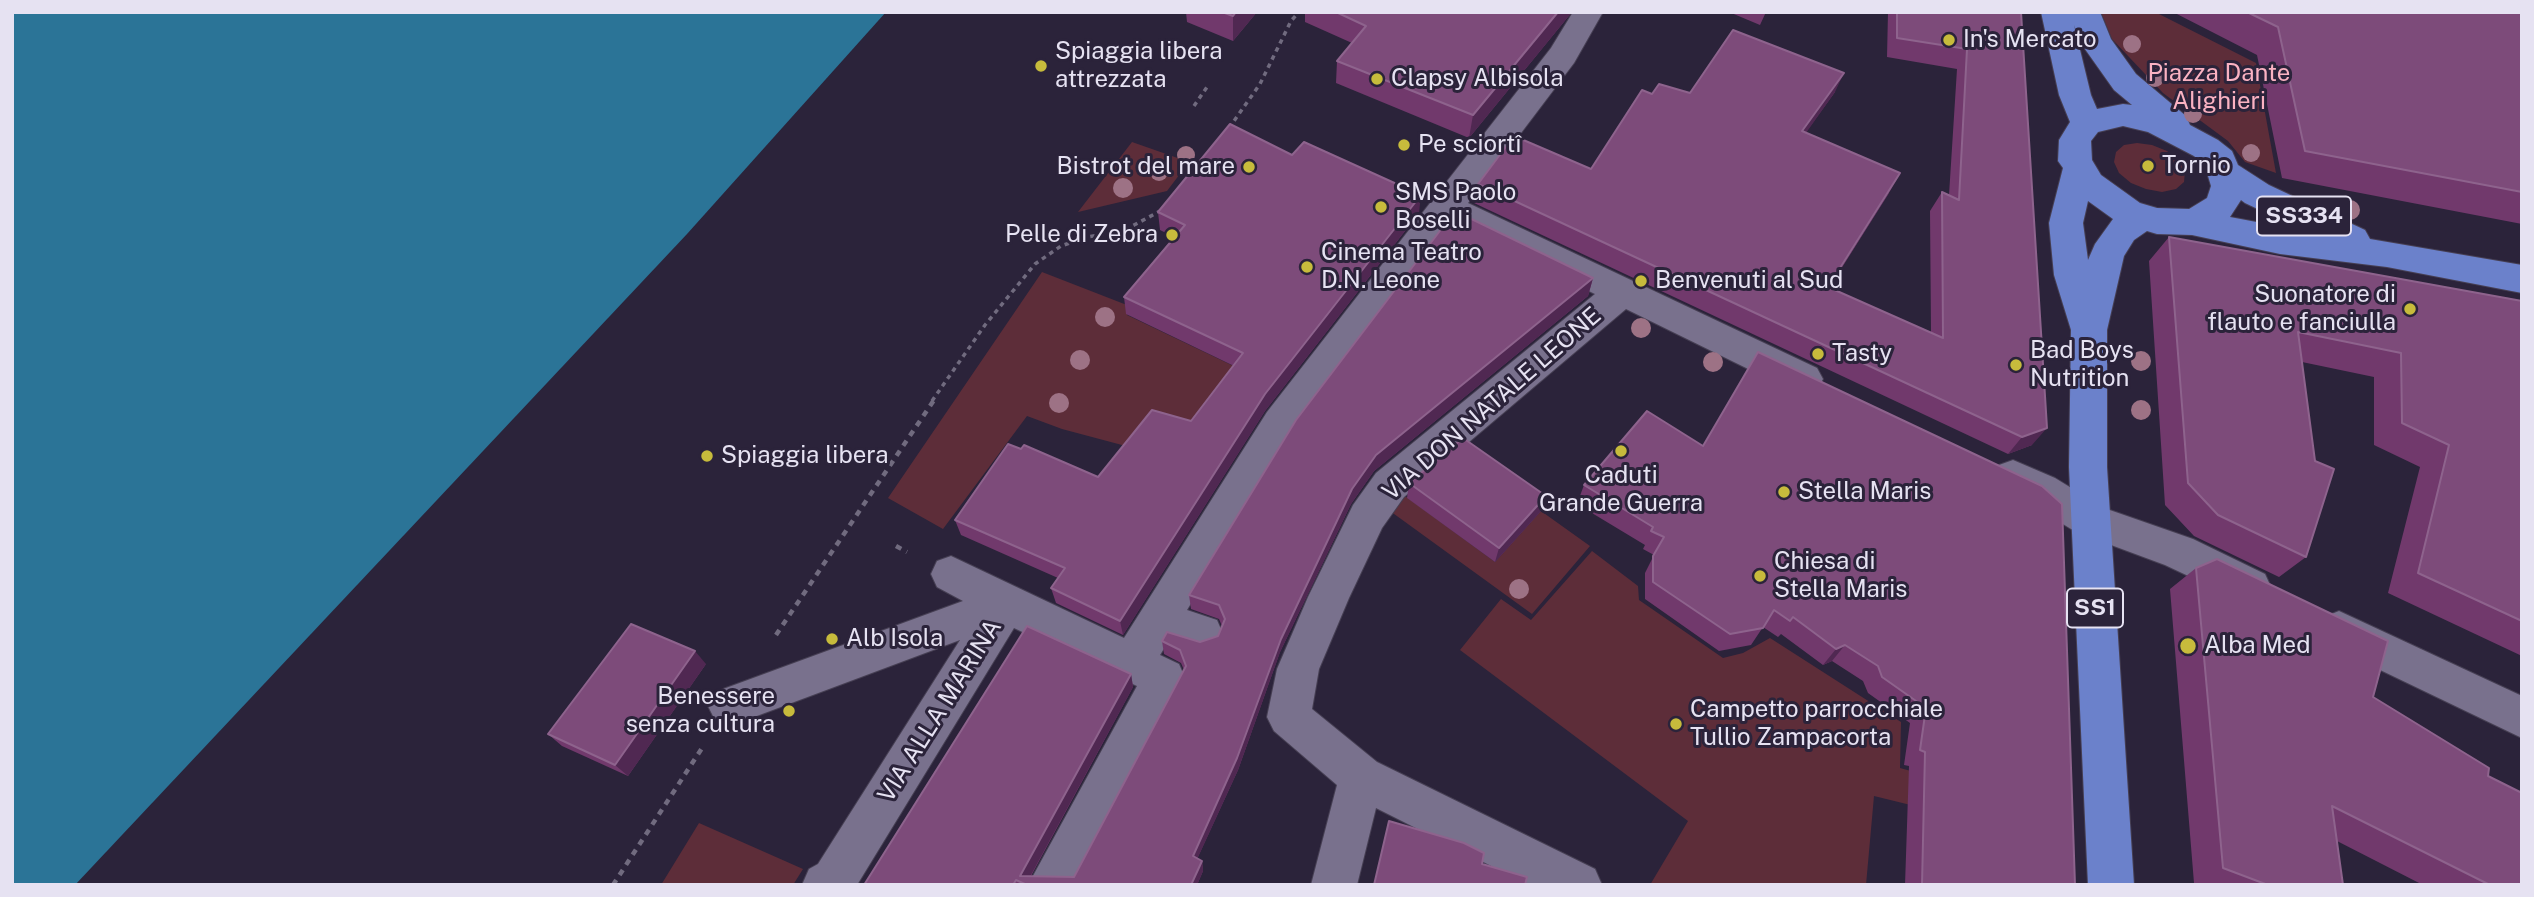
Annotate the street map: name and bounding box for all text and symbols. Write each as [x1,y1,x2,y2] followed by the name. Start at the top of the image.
[1963,26,2097,54] place label: In's Mercato
[1941,32,1957,48] marker: In's Mercato
[1055,38,1223,94] place label: Spiaggia libera attrezzata
[1033,58,1049,74] marker: Spiaggia libera attrezzata
[2148,60,2290,116] park label: Piazza Dante Alighieri
[1391,65,1564,93] place label: Clapsy Albisola
[1369,71,1385,87] marker: Clapsy Albisola
[1418,131,1521,159] place label: Pe sciortî
[1396,137,1412,153] marker: Pe sciortî
[2162,152,2231,180] place label: Tornio
[1057,153,1235,181] place label: Bistrot del mare
[2140,158,2156,174] marker: Tornio
[1241,159,1257,175] marker: Bistrot del mare
[1395,179,1516,235] place label: SMS Paolo Boselli
[2257,196,2351,236] road number: SS334
[1373,199,1389,215] marker: SMS Paolo Boselli
[1005,221,1158,249] place label: Pelle di Zebra
[1164,227,1180,243] marker: Pelle di Zebra
[1321,239,1482,295] place label: Cinema Teatro D.N. Leone
[1299,259,1315,275] marker: Cinema Teatro D.N. Leone
[1655,267,1843,295] place label: Benvenuti al Sud
[1633,273,1649,289] marker: Benvenuti al Sud
[2207,281,2396,337] place label: Suonatore di flauto e fanciulla
[1377,301,1607,507] street label: VIA DON NATALE LEONE
[2402,301,2418,317] marker: Suonatore di flauto e fanciulla
[2030,337,2134,393] place label: Bad Boys Nutrition
[1832,340,1892,368] place label: Tasty
[1810,346,1826,362] marker: Tasty
[2008,357,2024,373] marker: Bad Boys Nutrition
[721,442,889,470] place label: Spiaggia libera
[1613,443,1629,459] marker: Caduti Grande Guerra
[699,448,715,464] marker: Spiaggia libera
[1539,462,1703,518] place label: Caduti Grande Guerra
[1798,478,1931,506] place label: Stella Maris
[1776,484,1792,500] marker: Stella Maris
[1774,548,1907,604] place label: Chiesa di Stella Maris
[1752,568,1768,584] marker: Chiesa di Stella Maris
[2067,588,2123,628] road number: SS1
[872,614,1008,808] street label: VIA ALLA MARINA
[846,625,943,653] place label: Alb Isola
[824,631,840,647] marker: Alb Isola
[2204,632,2310,660] place label: Alba Med
[2178,636,2198,656] marker: Alba Med
[626,683,775,739] place label: Benessere senza cultura
[1690,696,1943,752] place label: Campetto parrocchiale Tullio Zampacorta
[781,703,797,719] marker: Benessere senza cultura
[1668,716,1684,732] marker: Campetto parrocchiale Tullio Zampacorta

